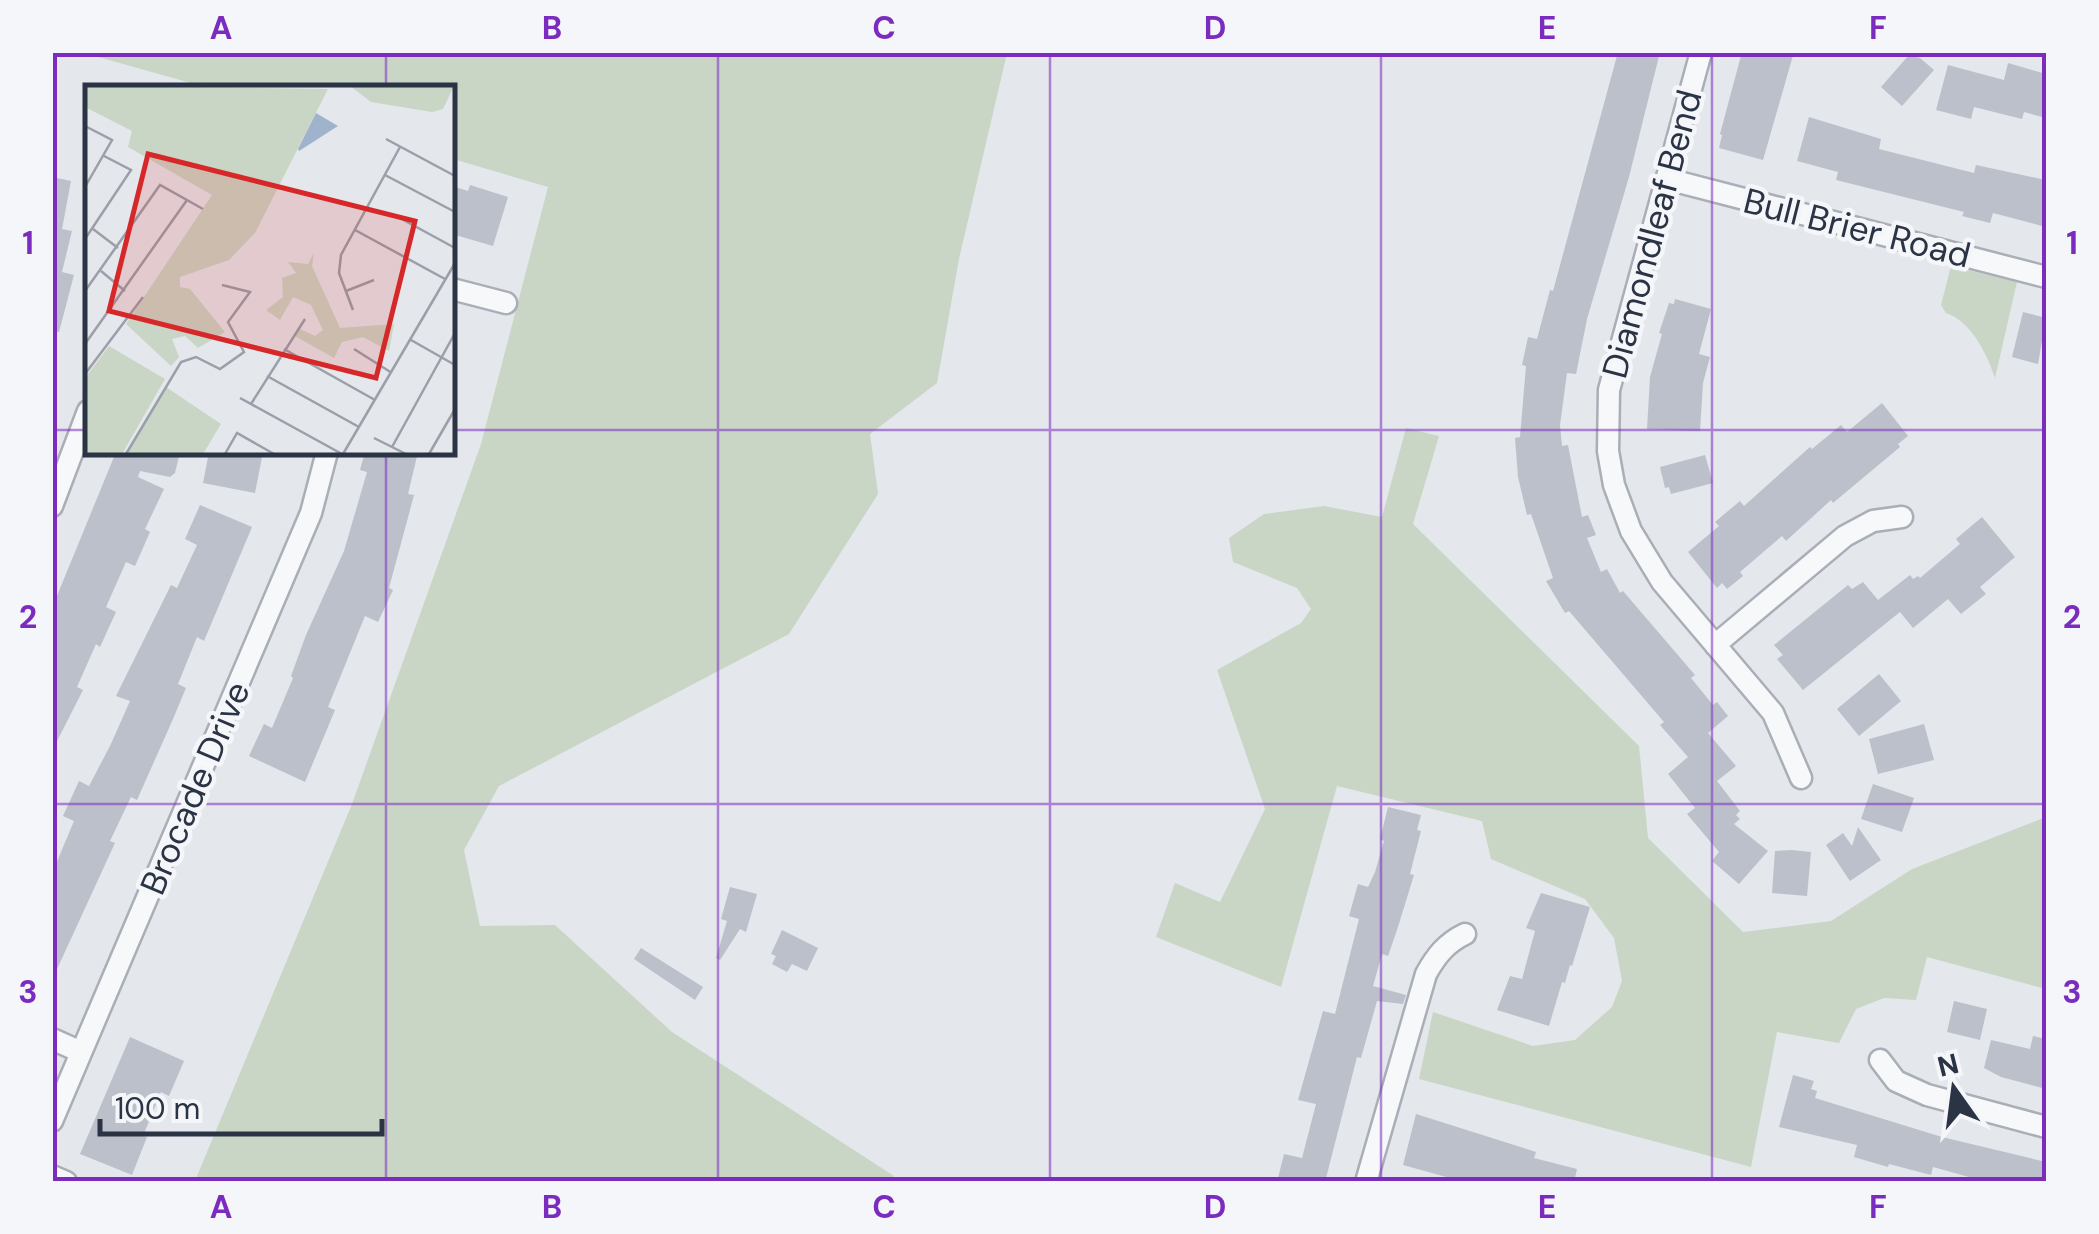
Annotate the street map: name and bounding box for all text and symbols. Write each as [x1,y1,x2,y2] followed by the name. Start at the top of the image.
[210,7,232,49] text: A
[542,7,562,49] text: B
[872,7,896,49] text: C
[1204,7,1226,49] text: D
[1538,7,1556,49] text: E
[1869,7,1887,49] text: F
[85,85,455,455] inset map
[1591,85,1713,383] street label: Diamondleaf Bend
[1739,178,1975,278] street label: Bull Brier Road
[22,222,34,264] text: 1
[2066,222,2078,264] text: 1
[19,596,37,638] text: 2
[2063,596,2081,638] text: 2
[129,674,261,902] street label: Brocade Drive
[18,971,38,1013] text: 3
[2062,971,2082,1013] text: 3
[1904,1039,2004,1139] north arrow
[1934,1045,1962,1086] text: N
[100,1074,382,1136] scale bar
[115,1089,200,1128] text: 100 m
[210,1186,232,1228] text: A
[542,1186,562,1228] text: B
[872,1186,896,1228] text: C
[1204,1186,1226,1228] text: D
[1538,1186,1556,1228] text: E
[1869,1186,1887,1228] text: F

